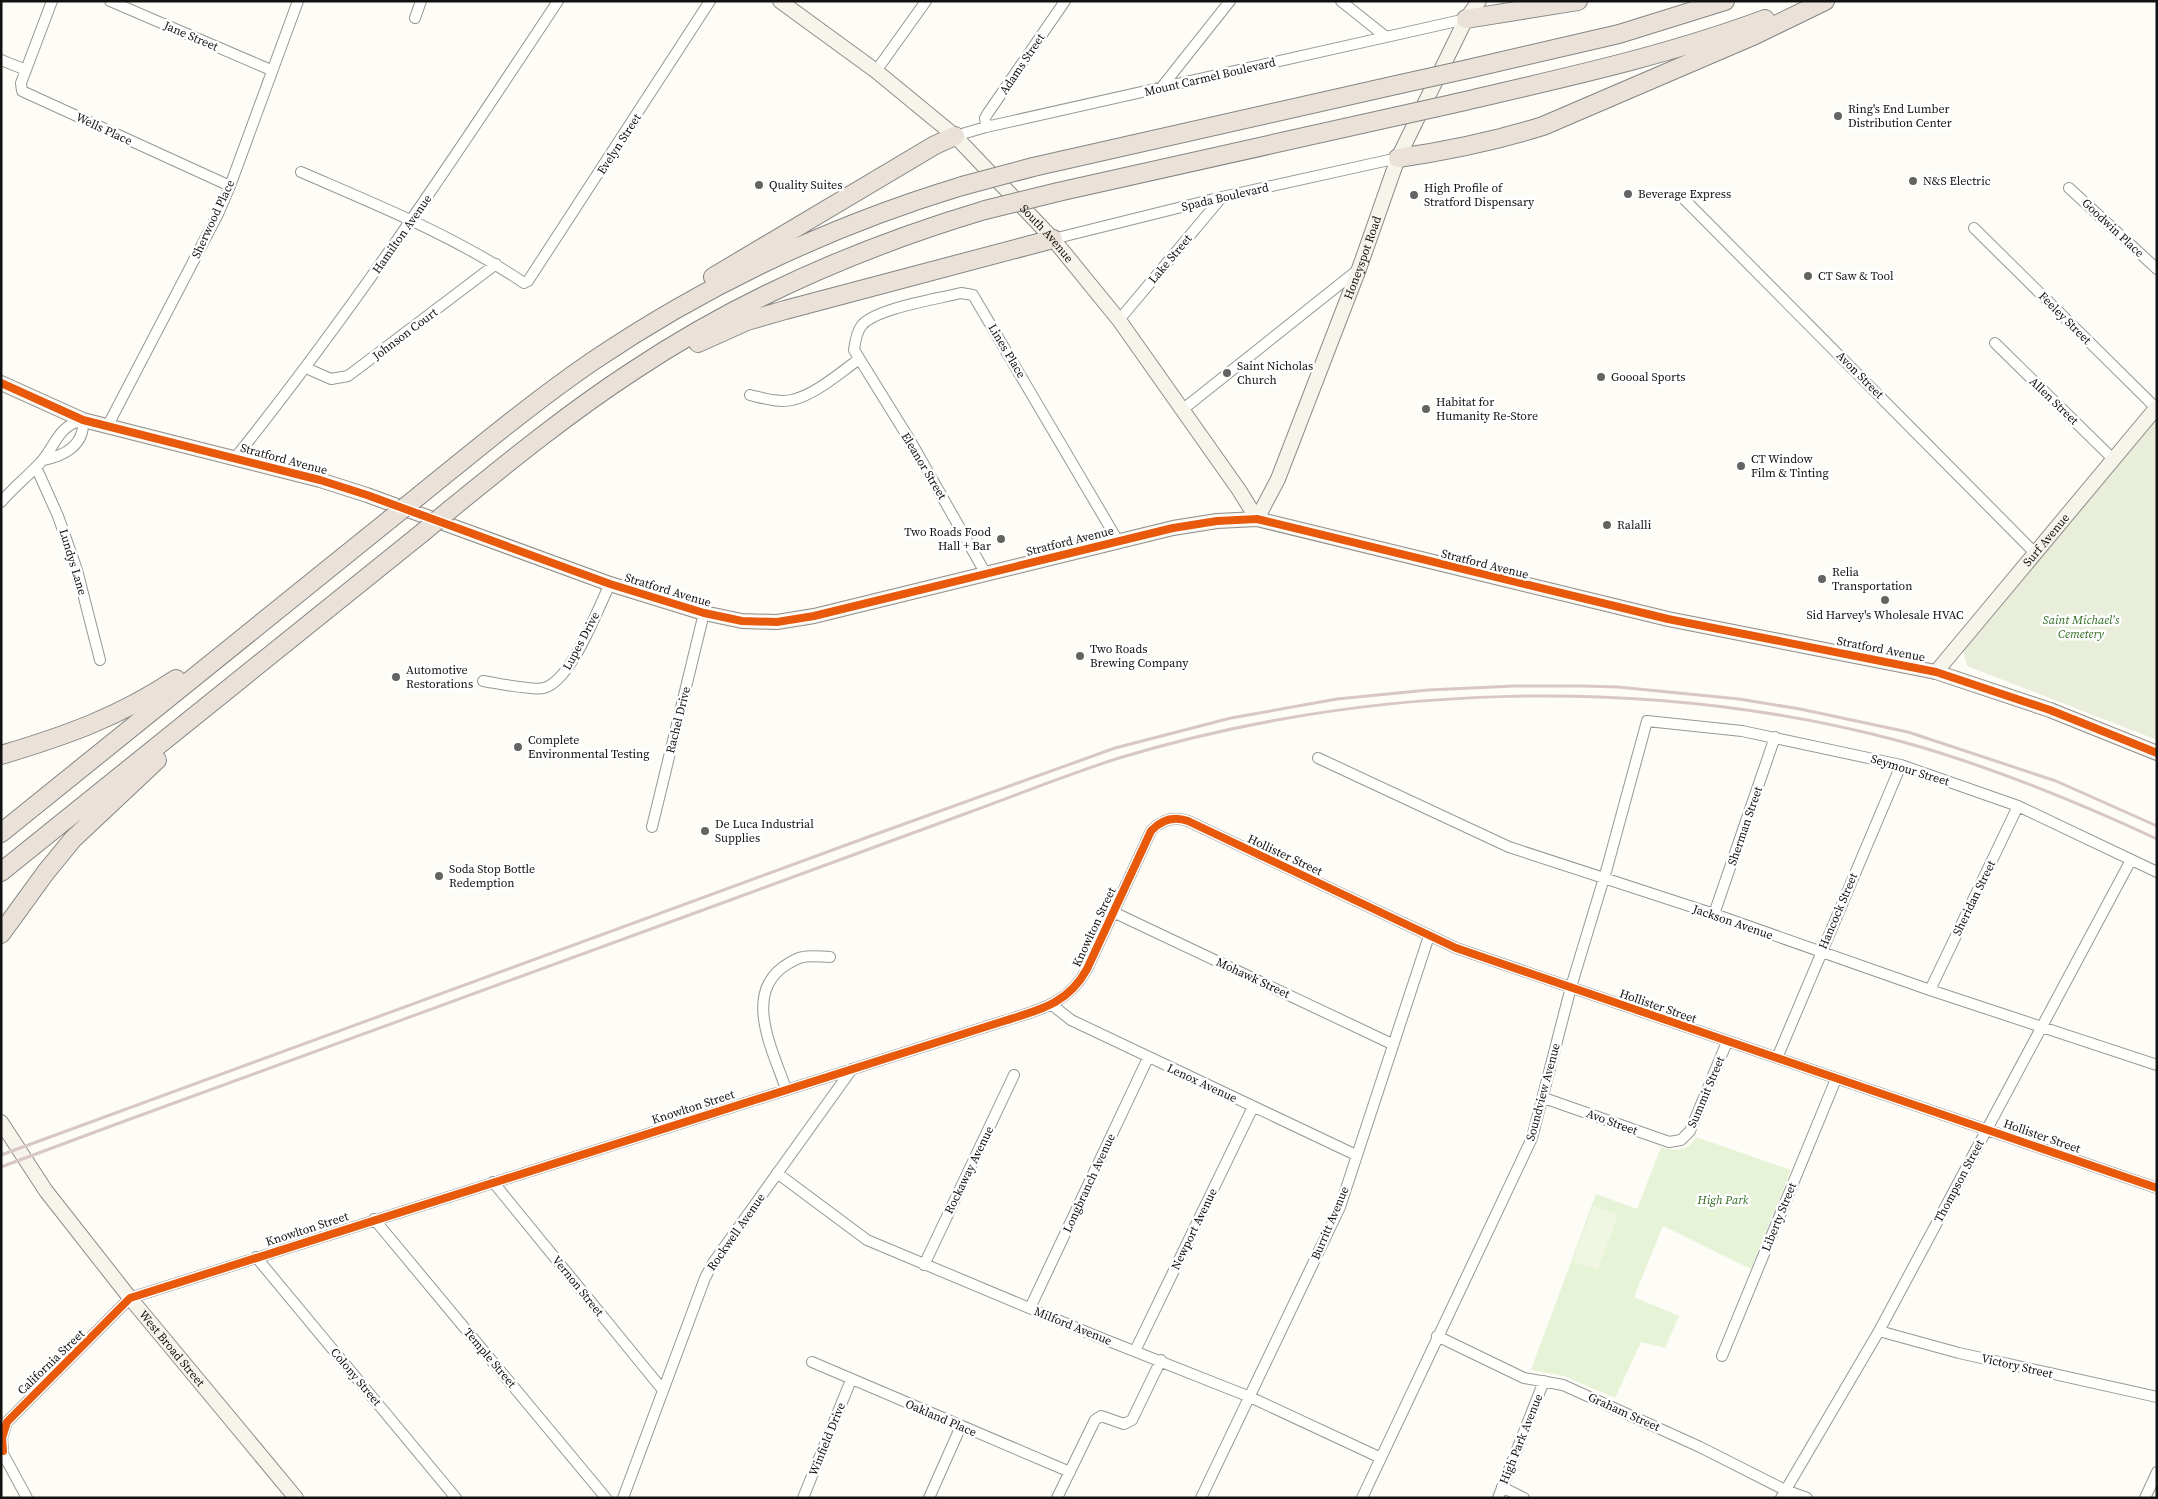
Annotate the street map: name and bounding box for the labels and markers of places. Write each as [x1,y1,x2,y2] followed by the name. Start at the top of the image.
[1848,101,1952,131] place label: Ring's End Lumber Distribution Center
[1832,110,1844,122] marker: Ring's End Lumber Distribution Center
[1923,173,1991,189] place label: N&S Electric
[1907,175,1919,187] marker: N&S Electric
[769,177,842,193] place label: Quality Suites
[753,179,765,191] marker: Quality Suites
[1424,180,1535,210] place label: High Profile of Stratford Dispensary
[1638,186,1731,202] place label: Beverage Express
[1622,188,1634,200] marker: Beverage Express
[1408,189,1420,201] marker: High Profile of Stratford Dispensary
[1818,268,1894,284] place label: CT Saw & Tool
[1802,270,1814,282] marker: CT Saw & Tool
[1237,358,1313,388] place label: Saint Nicholas Church
[1221,367,1233,379] marker: Saint Nicholas Church
[1611,369,1685,385] place label: Goooal Sports
[1595,371,1607,383] marker: Goooal Sports
[1436,394,1538,424] place label: Habitat for Humanity Re-Store
[1420,403,1432,415] marker: Habitat for Humanity Re-Store
[1751,451,1829,481] place label: CT Window Film & Tinting
[1735,460,1747,472] marker: CT Window Film & Tinting
[1617,517,1652,533] place label: Ralalli
[1601,519,1613,531] marker: Ralalli
[904,524,991,554] place label: Two Roads Food Hall + Bar
[995,533,1007,545] marker: Two Roads Food Hall + Bar
[1832,564,1912,594] place label: Relia Transportation
[1816,573,1828,585] marker: Relia Transportation
[1879,594,1891,606] marker: Sid Harvey's Wholesale HVAC
[1806,607,1964,623] place label: Sid Harvey's Wholesale HVAC
[1090,641,1189,671] place label: Two Roads Brewing Company
[1074,650,1086,662] marker: Two Roads Brewing Company
[406,662,473,692] place label: Automotive Restorations
[390,671,402,683] marker: Automotive Restorations
[528,732,650,762] place label: Complete Environmental Testing
[512,741,524,753] marker: Complete Environmental Testing
[715,816,814,846] place label: De Luca Industrial Supplies
[699,825,711,837] marker: De Luca Industrial Supplies
[449,861,535,891] place label: Soda Stop Bottle Redemption
[433,870,445,882] marker: Soda Stop Bottle Redemption

